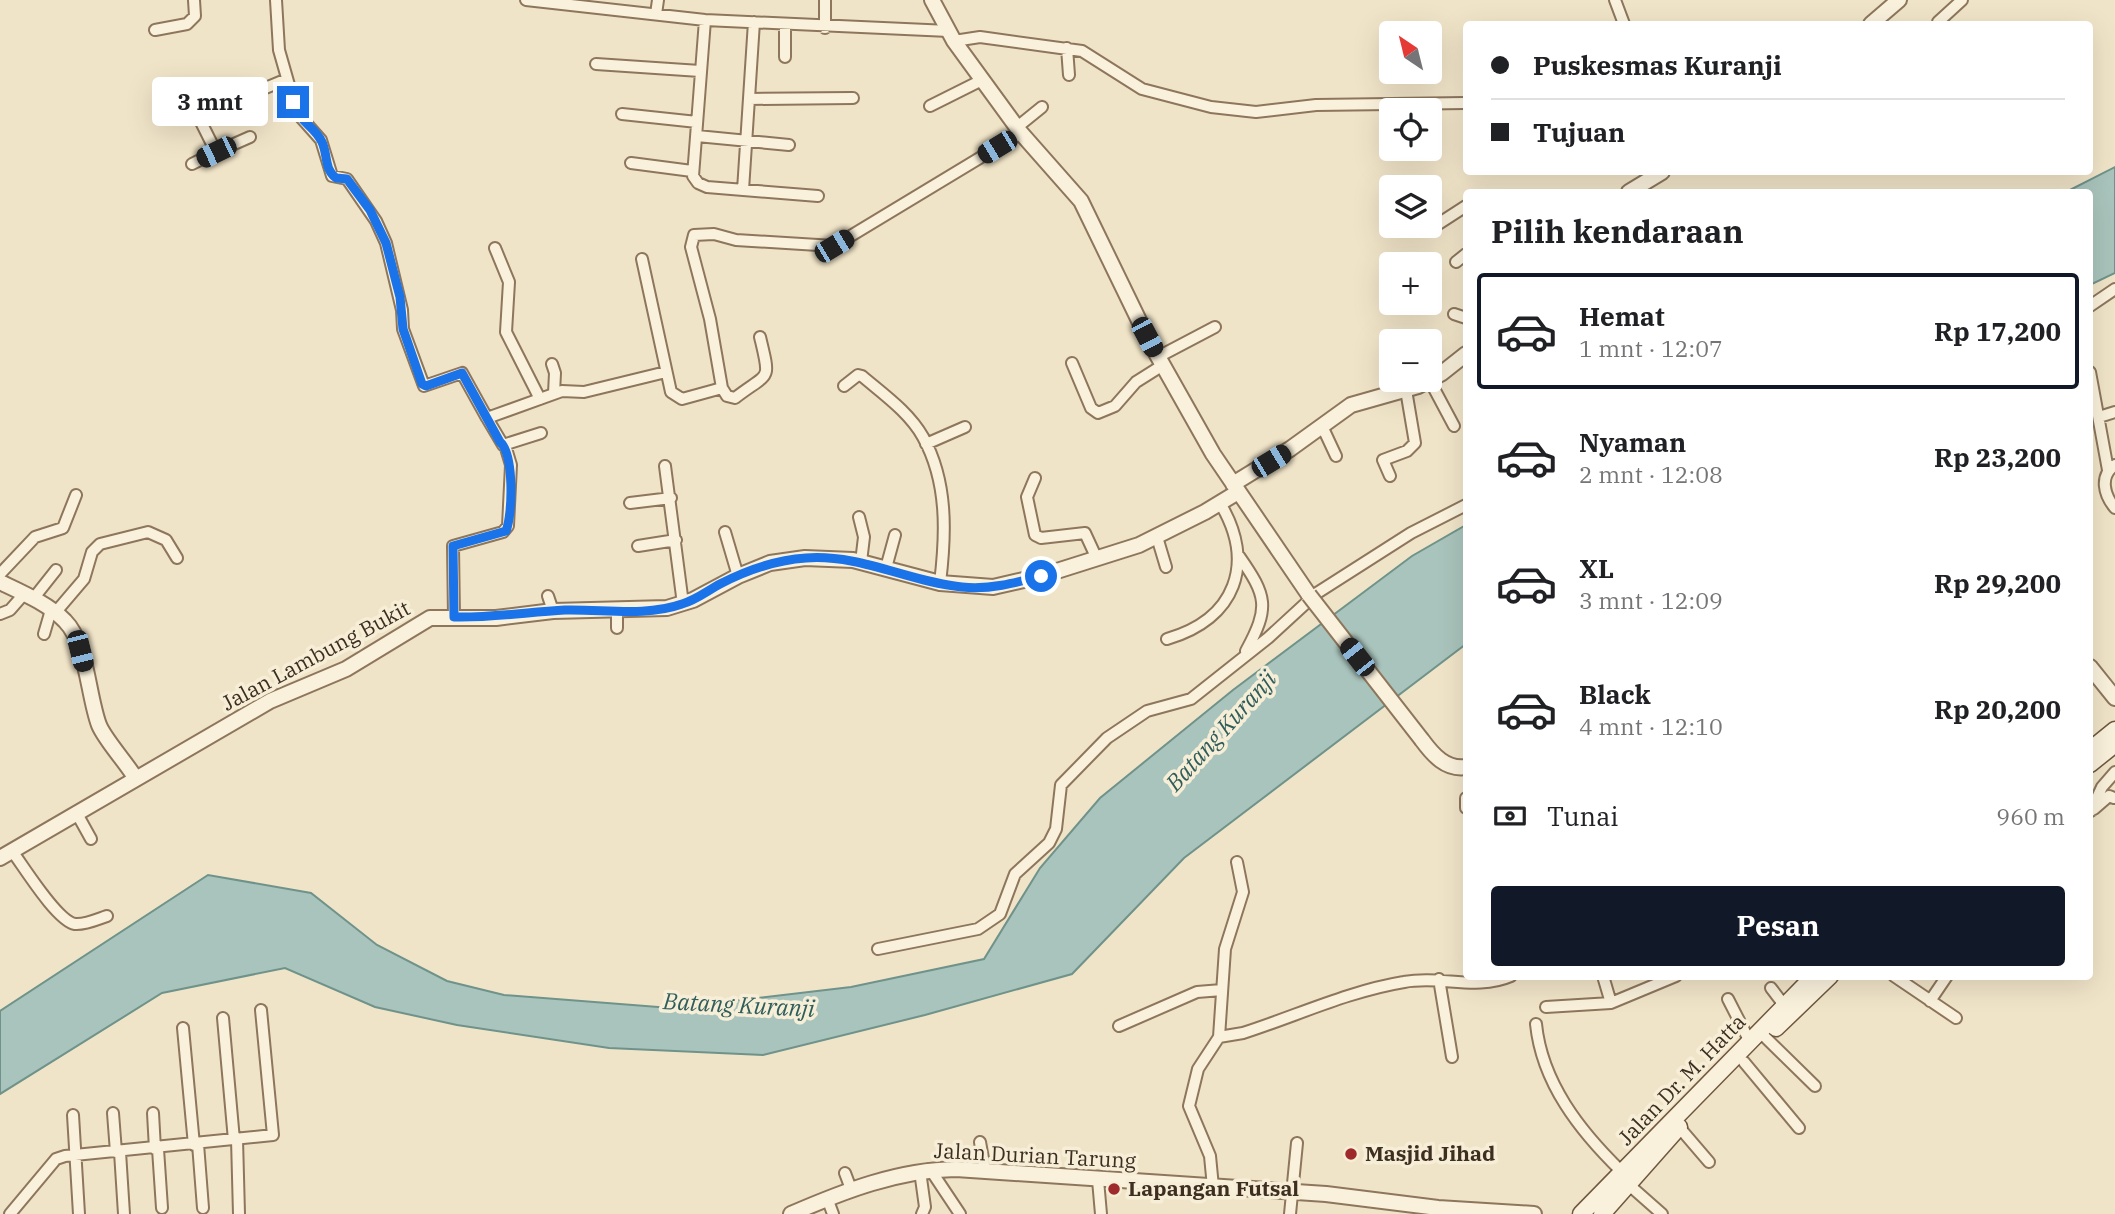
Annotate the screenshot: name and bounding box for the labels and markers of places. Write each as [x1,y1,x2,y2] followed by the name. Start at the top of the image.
[1365,1139,1495,1167] place label: Masjid Jihad
[1343,1146,1359,1162] marker: Masjid Jihad
[1128,1174,1299,1202] place label: Lapangan Futsal
[1106,1181,1122,1197] marker: Lapangan Futsal

